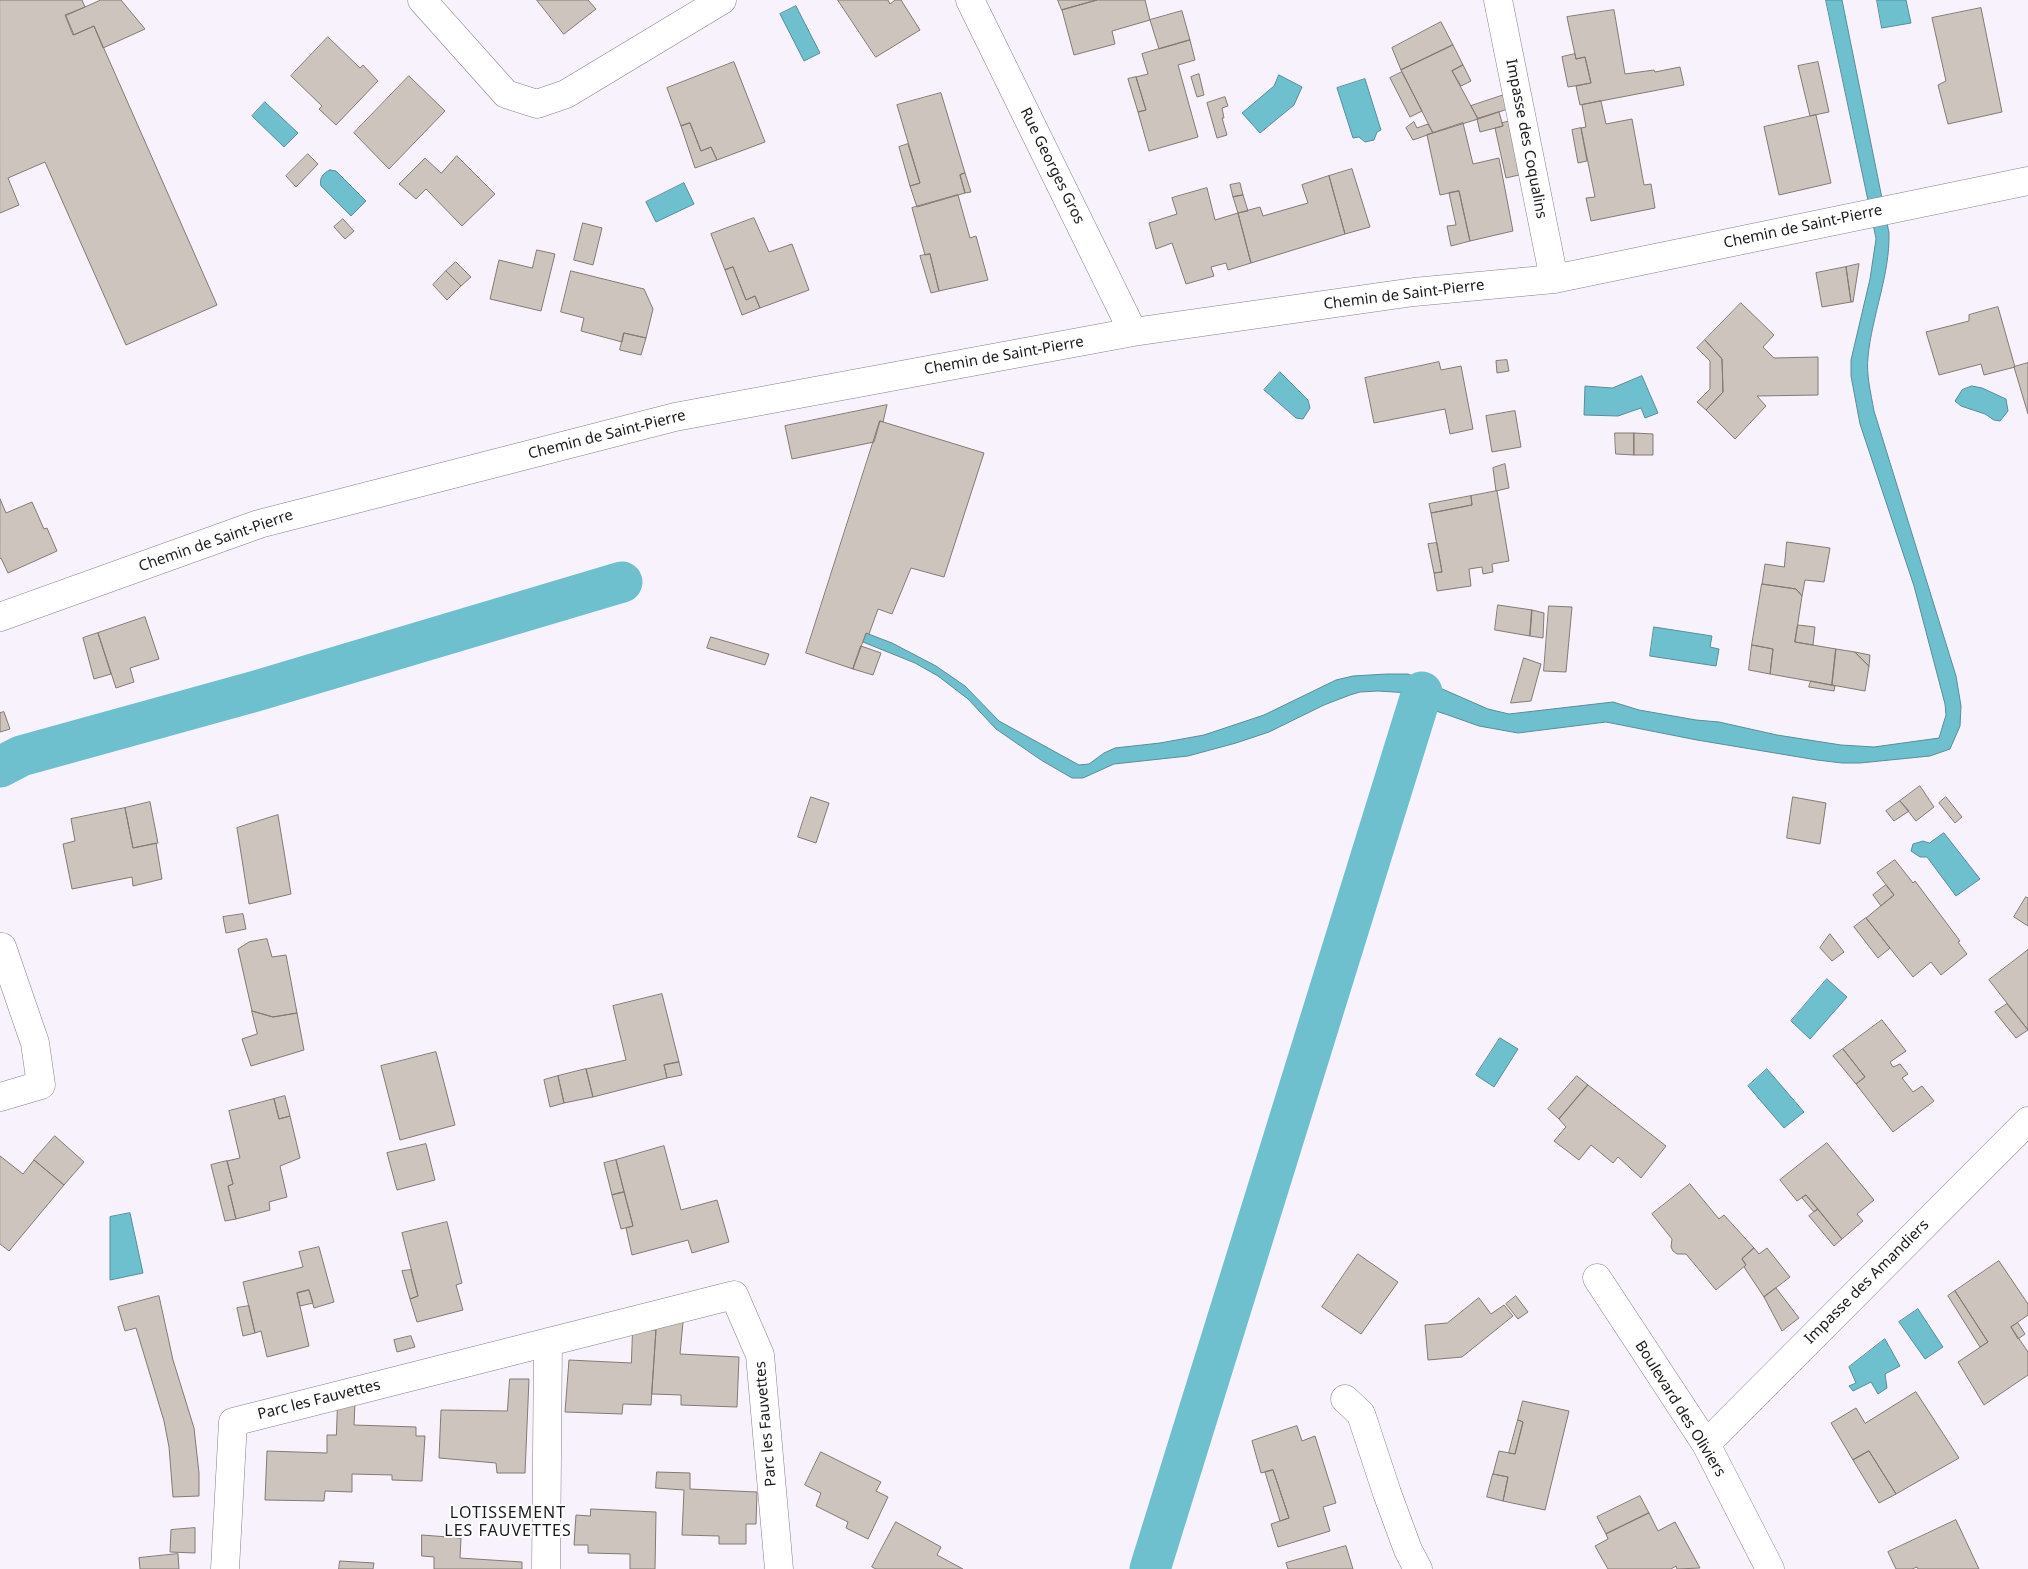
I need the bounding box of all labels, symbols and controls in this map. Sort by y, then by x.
street label: Impasse des Coqualins [1502,58,1550,220]
street label: Rue Georges Gros [1016,105,1088,227]
street label: Chemin de Saint-Pierre [1722,201,1884,253]
street label: Chemin de Saint-Pierre [1323,276,1485,314]
street label: Chemin de Saint-Pierre [923,333,1085,379]
street label: Chemin de Saint-Pierre [526,407,688,463]
street label: Chemin de Saint-Pierre [137,506,295,576]
street label: Impasse des Amandiers [1801,1216,1933,1348]
street label: Boulevard des Oliviers [1631,1338,1729,1480]
street label: Parc les Fauvettes [752,1360,780,1488]
street label: Parc les Fauvettes [256,1376,382,1424]
district label: LOTISSEMENT LES FAUVETTES [443,1503,573,1541]

